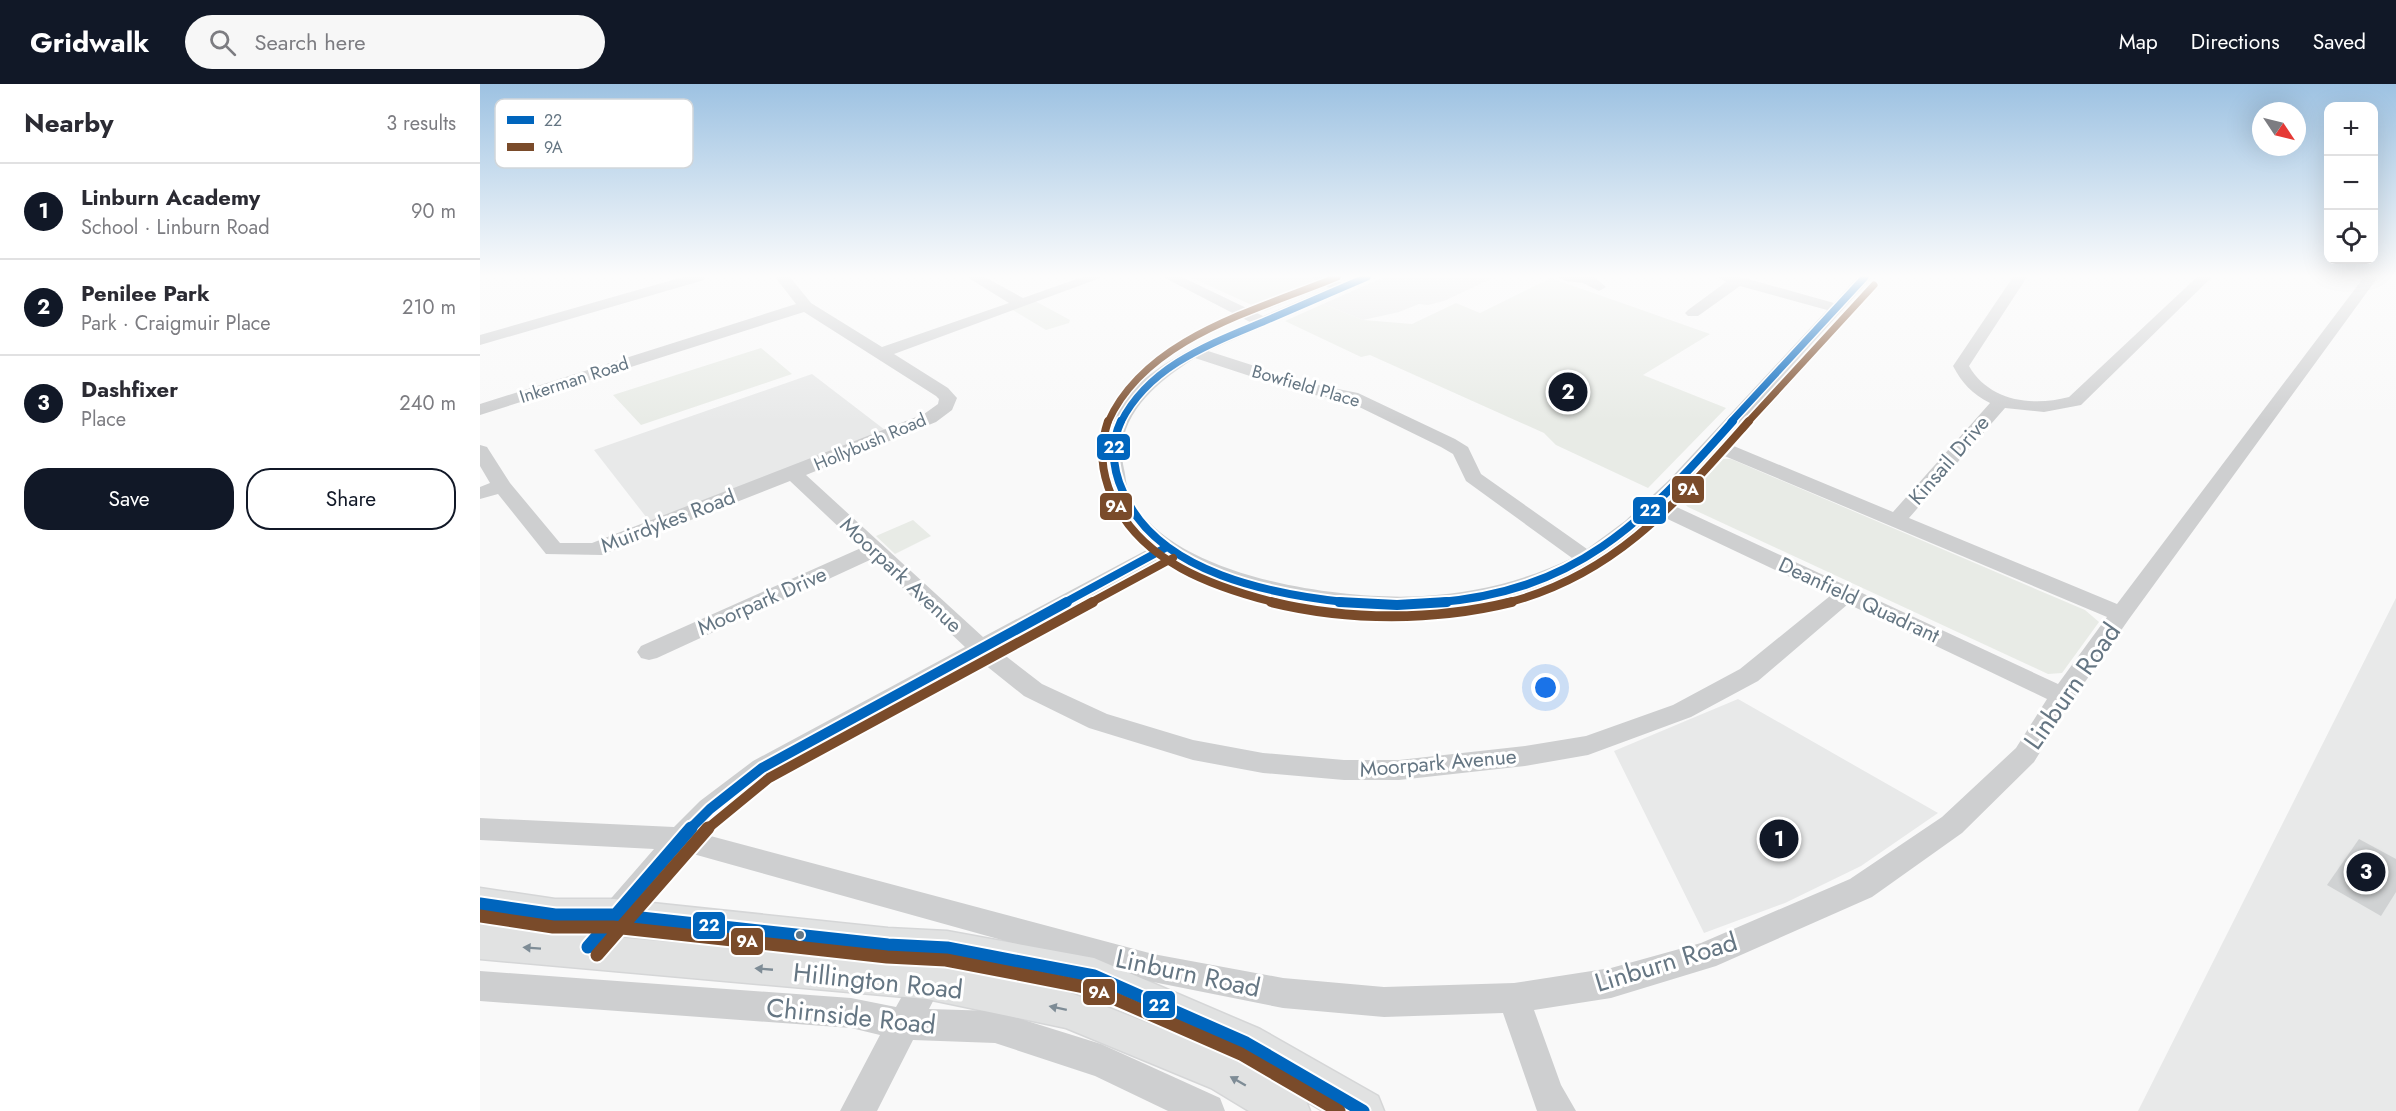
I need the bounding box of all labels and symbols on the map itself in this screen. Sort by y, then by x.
legend [495,99,693,168]
north arrow [2252,102,2306,156]
text: 22 [544,109,562,132]
text: 9A [544,136,563,159]
street label: Inkerman Road [516,350,632,410]
street label: Bowfield Place [1249,358,1363,414]
pin: 2 [1548,370,1588,414]
street label: Hollybush Road [810,407,930,477]
street label: Kinsail Drive [1902,408,1997,511]
line badge: 22 [1096,433,1131,461]
text: 22 [1104,436,1125,459]
line badge: 9A [1671,475,1705,504]
text: 9A [1677,478,1699,501]
street label: Muirdykes Road [596,482,740,560]
line badge: 9A [1099,492,1133,521]
text: 9A [1105,495,1127,518]
line badge: 22 [1632,496,1667,525]
text: 22 [1640,499,1661,522]
street label: Moorpark Avenue [833,510,969,640]
street label: Deanfield Quadrant [1774,549,1944,651]
street label: Moorpark Drive [693,559,832,643]
street label: Linburn Road [2014,615,2130,757]
your location [1531,673,1560,702]
street label: Moorpark Avenue [1358,741,1518,785]
pin: 1 [1760,816,1798,861]
pin: 3 [2346,850,2386,894]
line badge: 22 [692,911,726,940]
text: 22 [699,914,720,937]
street label: Linburn Road [1590,922,1742,1002]
line badge: 9A [730,927,764,956]
unlabelled marker [794,929,806,941]
text: 9A [736,930,758,953]
street label: Linburn Road [1112,939,1264,1007]
one-way arrow [522,943,541,953]
street label: Hillington Road [791,953,965,1009]
one-way arrow [754,964,773,974]
line badge: 9A [1082,978,1116,1006]
text: 9A [1088,981,1110,1004]
street label: Chirnside Road [764,988,938,1044]
line badge: 22 [1142,990,1176,1019]
text: 22 [1149,994,1170,1017]
one-way arrow [1048,1003,1067,1012]
one-way arrow [1230,1076,1246,1087]

